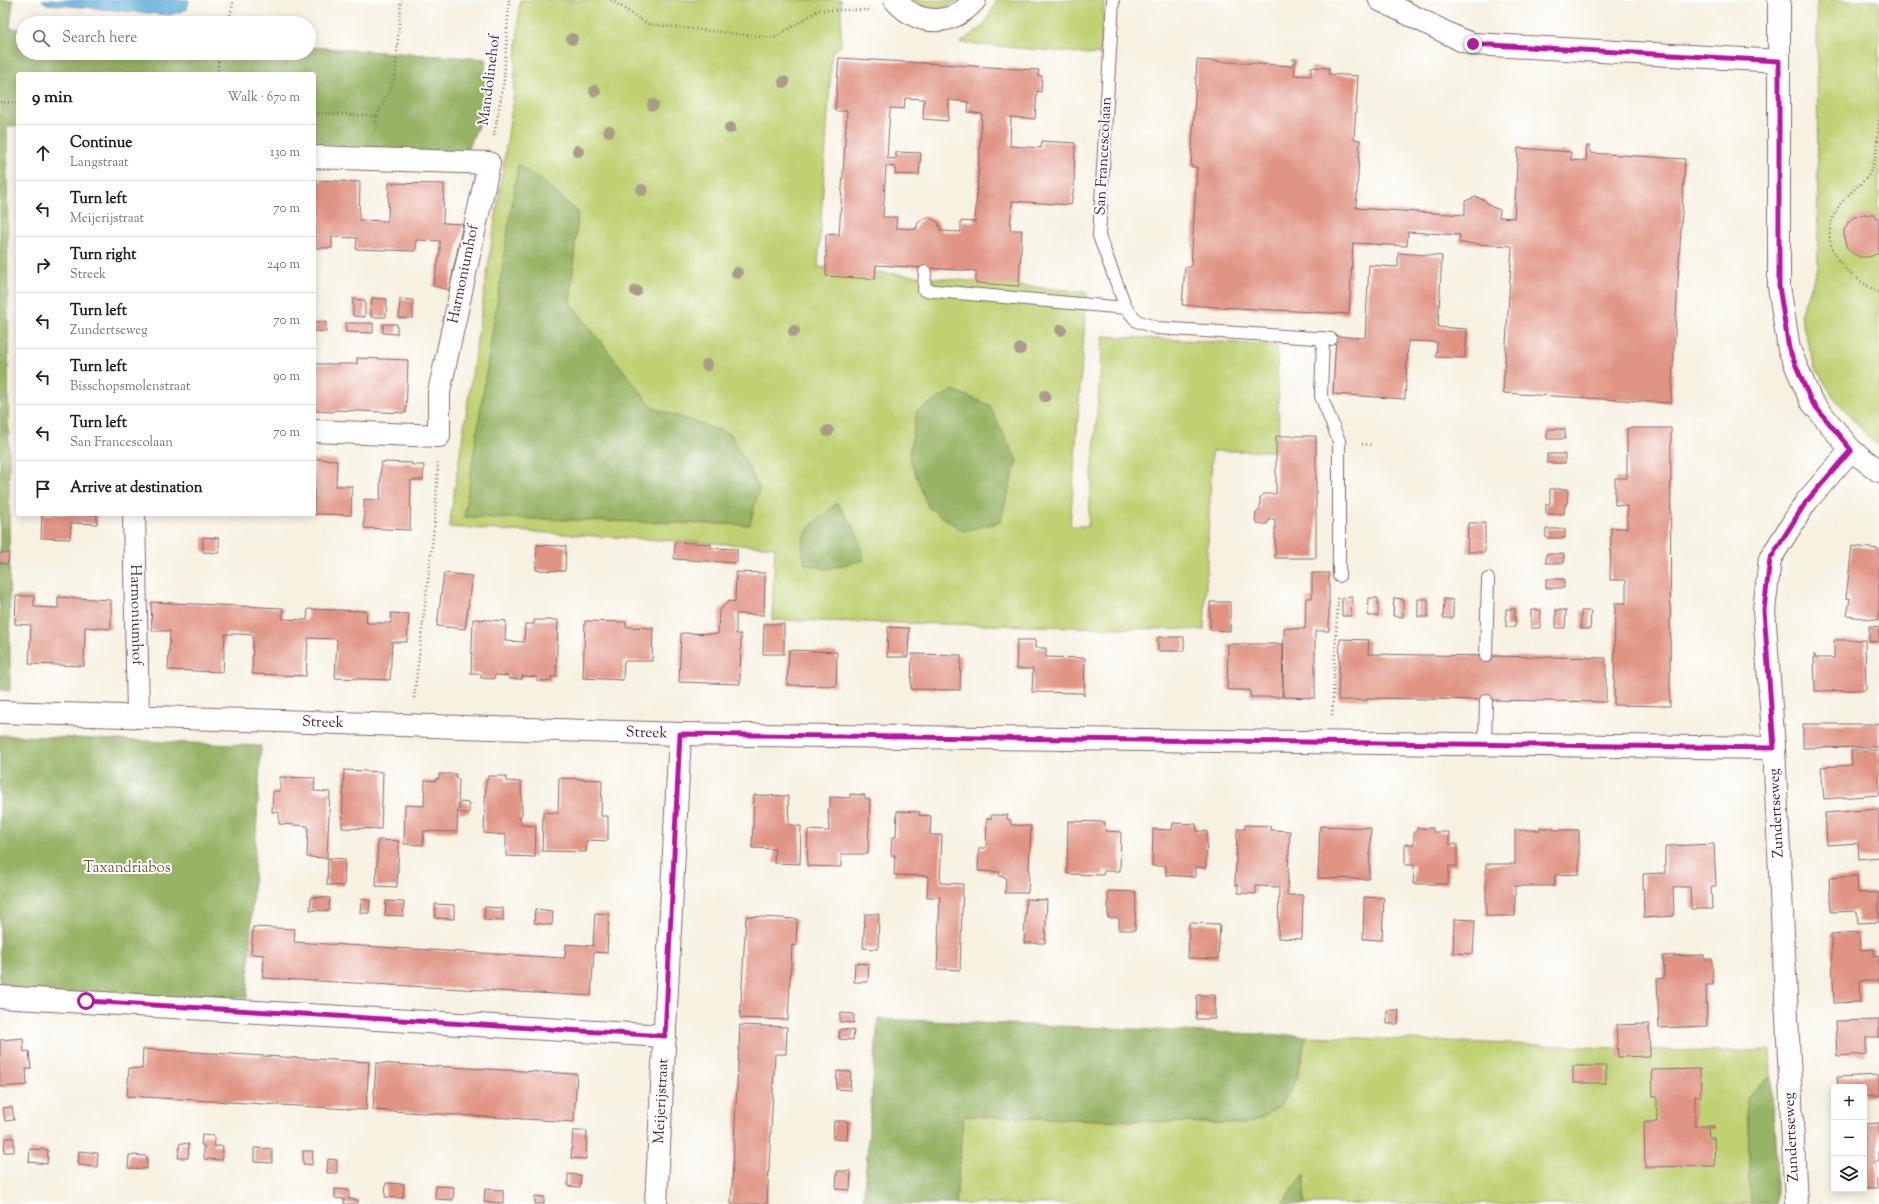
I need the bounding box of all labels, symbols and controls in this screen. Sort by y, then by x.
search box [16,16,316,60]
icon: search [30,27,52,49]
text: Search here [62,28,137,49]
street label: Mandolinehof [474,32,506,127]
route end [1464,35,1482,53]
text: 9 min [32,86,73,110]
text: Walk · 670 m [228,89,300,107]
street label: San Francescolaan [1090,96,1118,216]
text: Continue [70,133,132,154]
icon: ahead [32,142,54,164]
text: 130 m [270,144,300,162]
text: Langstraat [70,154,128,172]
text: Turn left [70,189,127,210]
icon: left [32,198,54,220]
text: 70 m [273,200,300,218]
text: Meijerijstraat [70,210,144,228]
street label: Harmoniumhof [443,222,485,325]
text: Turn right [70,245,136,266]
icon: right [32,254,54,276]
text: 240 m [267,256,300,274]
text: Streek [70,266,106,284]
text: Turn left [70,301,127,322]
icon: left [32,310,54,332]
text: 70 m [273,312,300,330]
text: Zundertseweg [70,322,148,340]
text: Turn left [70,357,127,378]
icon: left [32,366,54,388]
text: 90 m [273,368,300,386]
text: Bisschopsmolenstraat [70,378,190,396]
text: Turn left [70,413,127,434]
icon: left [32,422,54,444]
text: 70 m [273,424,300,442]
text: San Francescolaan [70,434,173,452]
icon: arrive [32,478,54,500]
text: Arrive at destination [70,478,203,499]
street label: Harmoniumhof [124,564,147,666]
street label: Streek [302,711,344,734]
street label: Streek [625,722,668,744]
street label: Zundertseweg [1764,768,1790,858]
park label: Taxandriabos [83,858,171,879]
route start [77,992,95,1010]
street label: Meijerijstraat [649,1058,674,1144]
map controls [1831,1084,1867,1192]
button: + [1831,1084,1867,1120]
street label: Zundertseweg [1779,1092,1805,1182]
button: − [1831,1120,1867,1156]
button: layers [1831,1156,1867,1192]

